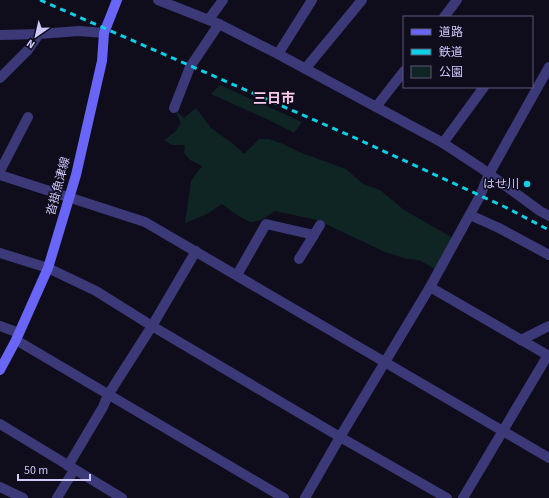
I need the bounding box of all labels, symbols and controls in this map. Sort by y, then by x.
north arrow [16,16,56,56]
legend [403,16,533,88]
text: 道路 [439,24,463,41]
text: N [23,36,38,52]
text: 鉄道 [439,44,463,61]
text: 公園 [439,64,463,81]
district label: 三日市 [253,89,295,109]
street label: 沓掛魚津線 [43,155,74,217]
place label: はせ川 [483,176,519,193]
marker: はせ川 [522,179,532,189]
scale bar [18,456,90,482]
text: 50 m [24,462,48,479]

